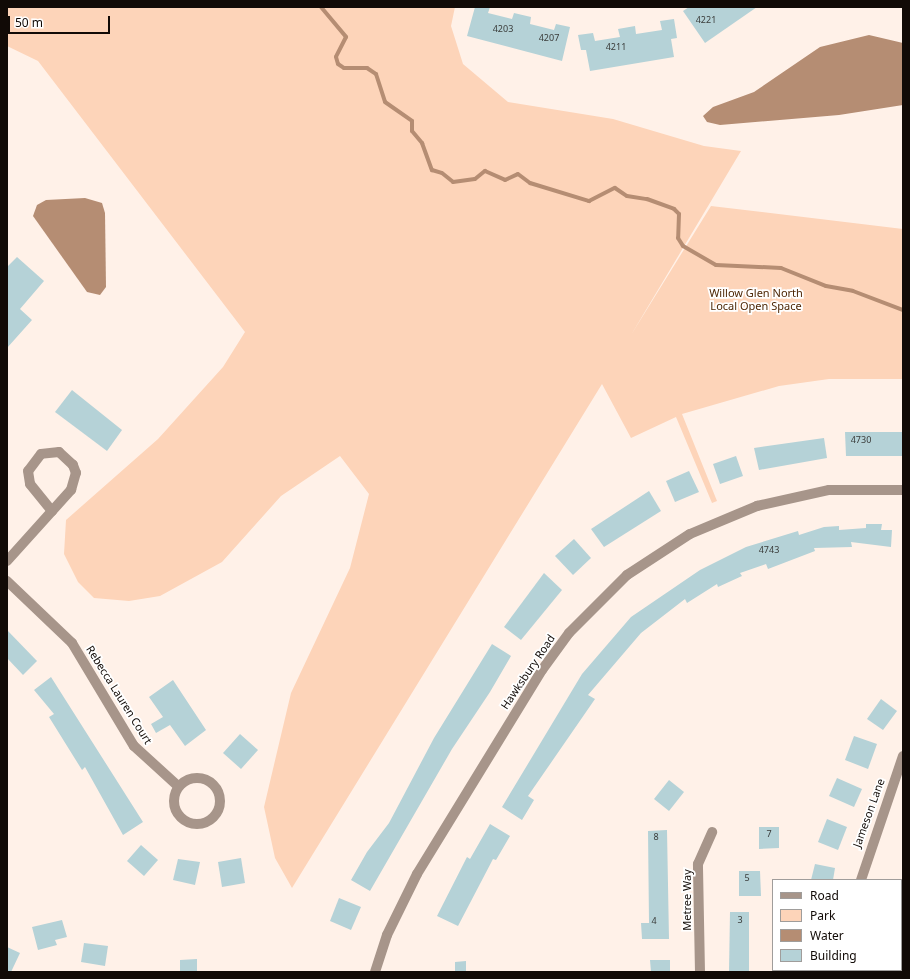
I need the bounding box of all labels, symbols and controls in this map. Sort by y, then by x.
scale bar [10,8,112,34]
text: 50 m [15,14,43,31]
house number: 4221 [696,15,716,25]
house number: 4203 [493,24,513,34]
house number: 4207 [539,33,559,43]
house number: 4211 [606,42,626,52]
park label: Willow Glen North Local Open Space [709,287,803,313]
house number: 4730 [851,435,871,445]
house number: 4743 [759,545,779,555]
street label: Hawksbury Road [498,632,558,712]
street label: Rebecca Lauren Court [83,643,155,747]
street label: Jameson Lane [850,777,888,849]
house number: 7 [766,829,772,839]
house number: 8 [653,832,659,842]
street label: Metree Way [680,869,694,931]
house number: 5 [744,873,750,883]
legend [772,879,902,971]
text: Road [810,887,839,904]
text: Park [810,907,835,924]
house number: 3 [737,915,743,925]
house number: 4 [651,916,657,926]
text: Water [810,927,844,944]
text: Building [810,947,857,964]

